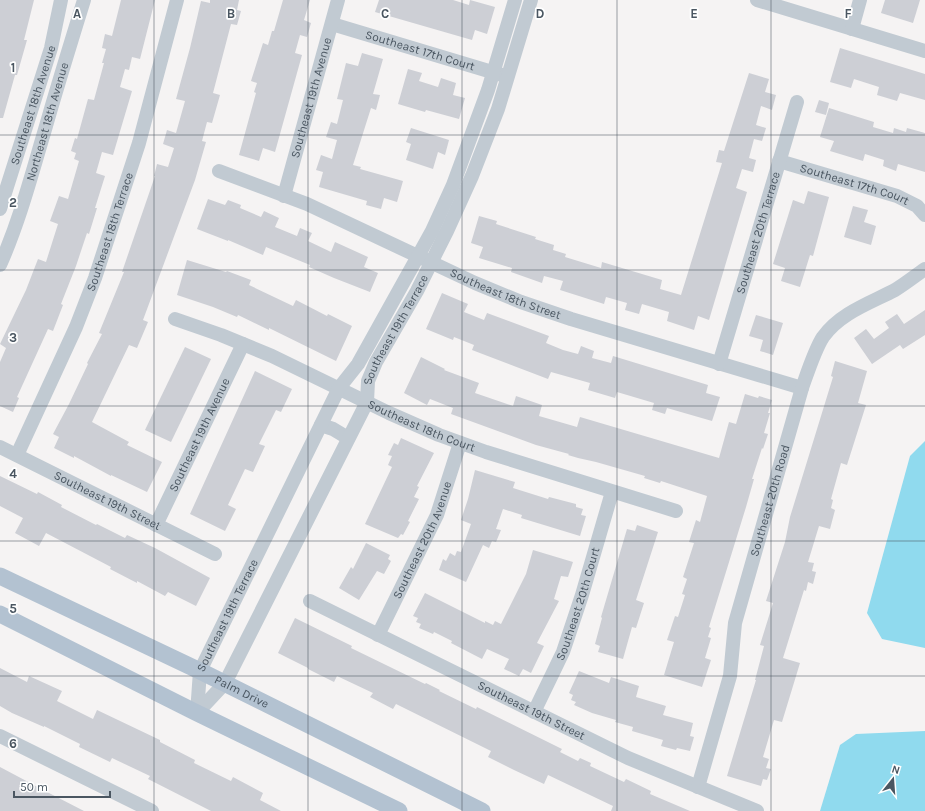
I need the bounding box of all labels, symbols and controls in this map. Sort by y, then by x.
text: A [73,6,81,21]
text: B [227,6,235,21]
text: C [381,6,389,21]
text: D [536,6,545,21]
text: E [690,6,698,21]
text: F [844,6,852,21]
street label: Southeast 17th Court [364,27,477,74]
street label: Southeast 19th Avenue [288,36,334,160]
street label: Southeast 18th Avenue [7,43,57,167]
street label: Northeast 18th Avenue [23,61,71,183]
street label: Southeast 17th Court [798,161,912,208]
street label: Southeast 20th Terrace [733,170,783,296]
street label: Southeast 18th Terrace [84,171,136,293]
text: 2 [9,195,17,210]
street label: Southeast 18th Street [448,265,563,322]
street label: Southeast 19th Terrace [361,272,431,385]
text: 3 [9,330,17,345]
street label: Southeast 19th Avenue [166,376,233,494]
street label: Southeast 18th Court [366,397,478,455]
street label: Southeast 20th Road [747,443,792,558]
text: 4 [9,466,17,481]
street label: Southeast 19th Street [52,468,164,533]
street label: Southeast 20th Avenue [390,479,454,601]
street label: Southeast 20th Court [553,545,603,663]
street label: Southeast 19th Terrace [194,557,261,674]
text: 5 [9,601,17,616]
street label: Palm Drive [212,672,271,711]
street label: Southeast 19th Street [476,678,588,743]
text: 6 [9,736,17,751]
north arrow [873,759,913,799]
text: N [890,763,901,777]
scale bar [14,773,110,799]
text: 50 m [20,780,48,794]

